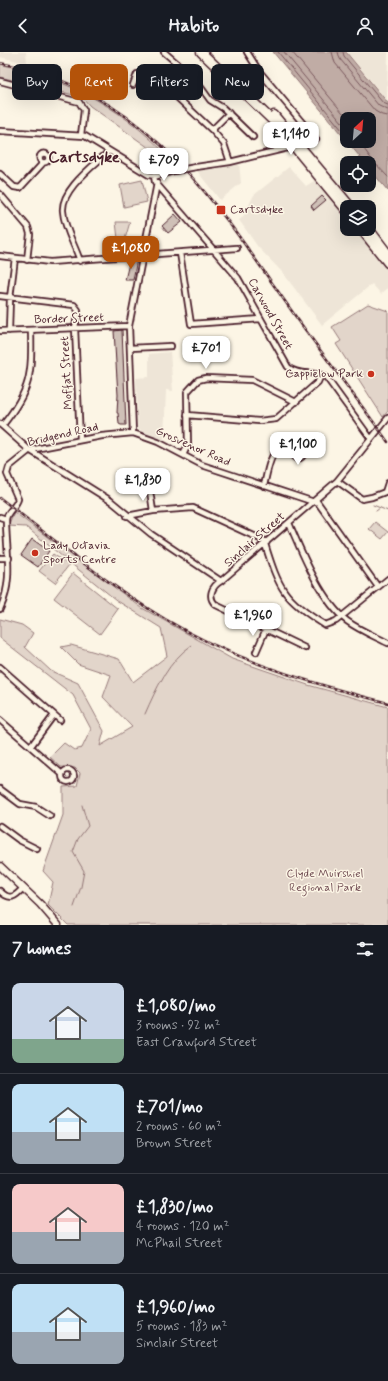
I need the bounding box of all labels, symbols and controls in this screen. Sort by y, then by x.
text: Habito [169,14,219,38]
icon: back [12,15,34,37]
icon: person [354,15,376,37]
chip: Buy [12,64,62,100]
chip: Rent [70,64,128,100]
chip: Filters [136,64,203,100]
chip: New [211,64,264,100]
north arrow [340,112,376,148]
map controls [340,112,376,236]
pin: £1,140 [258,122,324,156]
text: £1,140 [272,126,310,143]
district label: Cartsdyke [48,147,120,168]
pin: £709 [140,148,188,182]
text: £709 [148,152,180,169]
button: locate [340,156,376,192]
button: layers [340,200,376,236]
place label: Cartsdyke [230,202,284,218]
marker: Cartsdyke [215,204,227,216]
pin: £1,080 [98,236,164,270]
text: £1,080 [111,240,151,257]
street label: Carwood Street [244,275,296,353]
street label: Border Street [34,310,105,328]
street label: Moffat Street [57,335,77,410]
pin: £701 [182,336,230,370]
text: £701 [191,340,221,357]
place label: Cappielow Park [285,366,363,382]
marker: Cappielow Park [366,369,376,379]
street label: Bridgend Road [26,419,100,451]
street label: Grosvenor Road [153,423,233,471]
pin: £1,100 [265,432,331,466]
text: £1,100 [279,436,317,453]
pin: £1,830 [110,468,176,502]
text: £1,830 [124,472,162,489]
street label: Sinclair Street [221,509,289,571]
place label: Lady Octavia Sports Centre [43,538,116,568]
marker: Lady Octavia Sports Centre [30,548,40,558]
pin: £1,960 [220,603,286,637]
text: £1,960 [234,607,272,624]
park label: Clyde Muirshiel Regional Park [286,866,364,897]
text: 7 homes [12,938,71,960]
icon: filters [354,938,376,960]
text: £1,080/mo [136,995,216,1017]
icon: home [44,999,92,1047]
text: 3 rooms · 92 m² [136,1017,220,1034]
text: East Crawford Street [136,1034,257,1051]
text: £701/mo [136,1096,203,1118]
icon: home [44,1100,92,1148]
text: 2 rooms · 60 m² [136,1118,222,1135]
text: Brown Street [136,1135,212,1152]
text: £1,830/mo [136,1196,213,1218]
icon: home [44,1200,92,1248]
text: 4 rooms · 120 m² [136,1218,229,1235]
text: McPhail Street [136,1235,223,1252]
text: £1,960/mo [136,1296,215,1318]
icon: home [44,1300,92,1348]
text: 5 rooms · 183 m² [136,1318,227,1335]
text: Sinclair Street [136,1335,218,1352]

